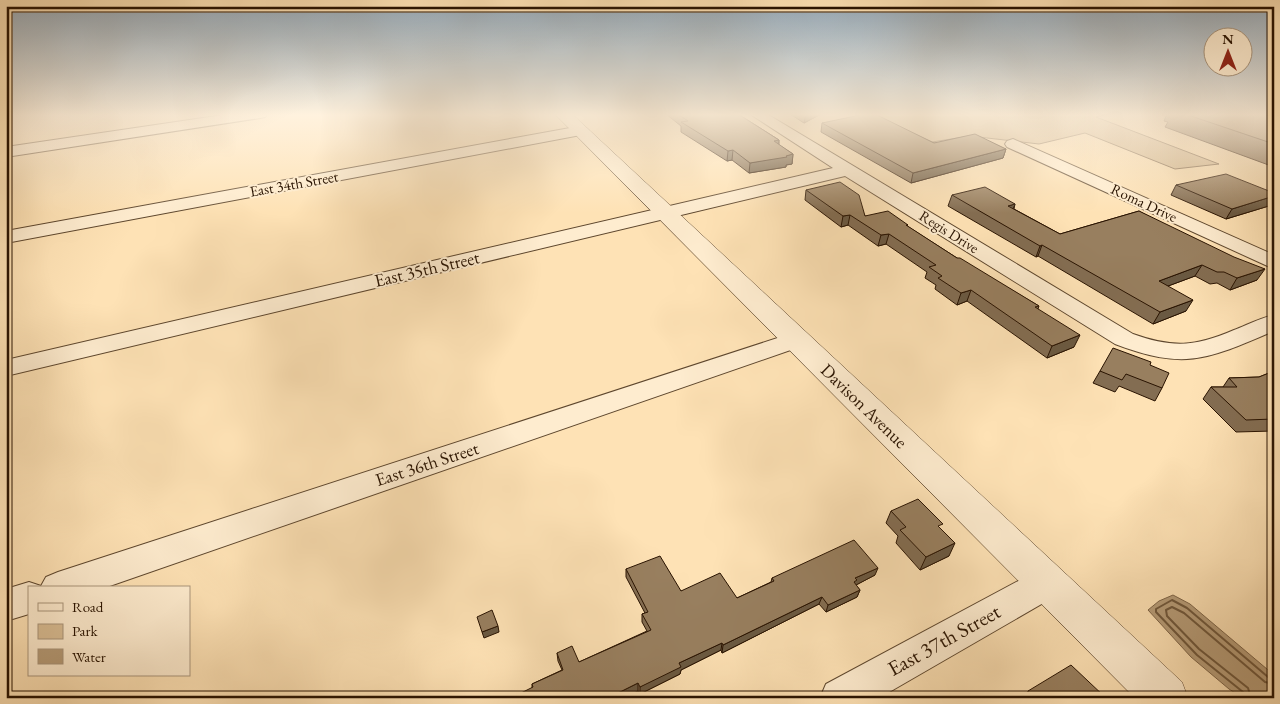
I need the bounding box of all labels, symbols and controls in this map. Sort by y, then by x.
north arrow [1202,28,1252,78]
text: N [1222,30,1234,48]
street label: East 34th Street [248,166,340,201]
street label: Roma Drive [1108,179,1180,226]
street label: Regis Drive [916,206,983,257]
street label: East 35th Street [372,245,482,292]
street label: Davison Avenue [816,358,913,453]
street label: East 36th Street [372,436,482,491]
legend [28,586,190,676]
text: Road [72,597,104,616]
street label: East 37th Street [882,597,1005,682]
text: Park [72,621,99,640]
text: Water [72,647,106,666]

